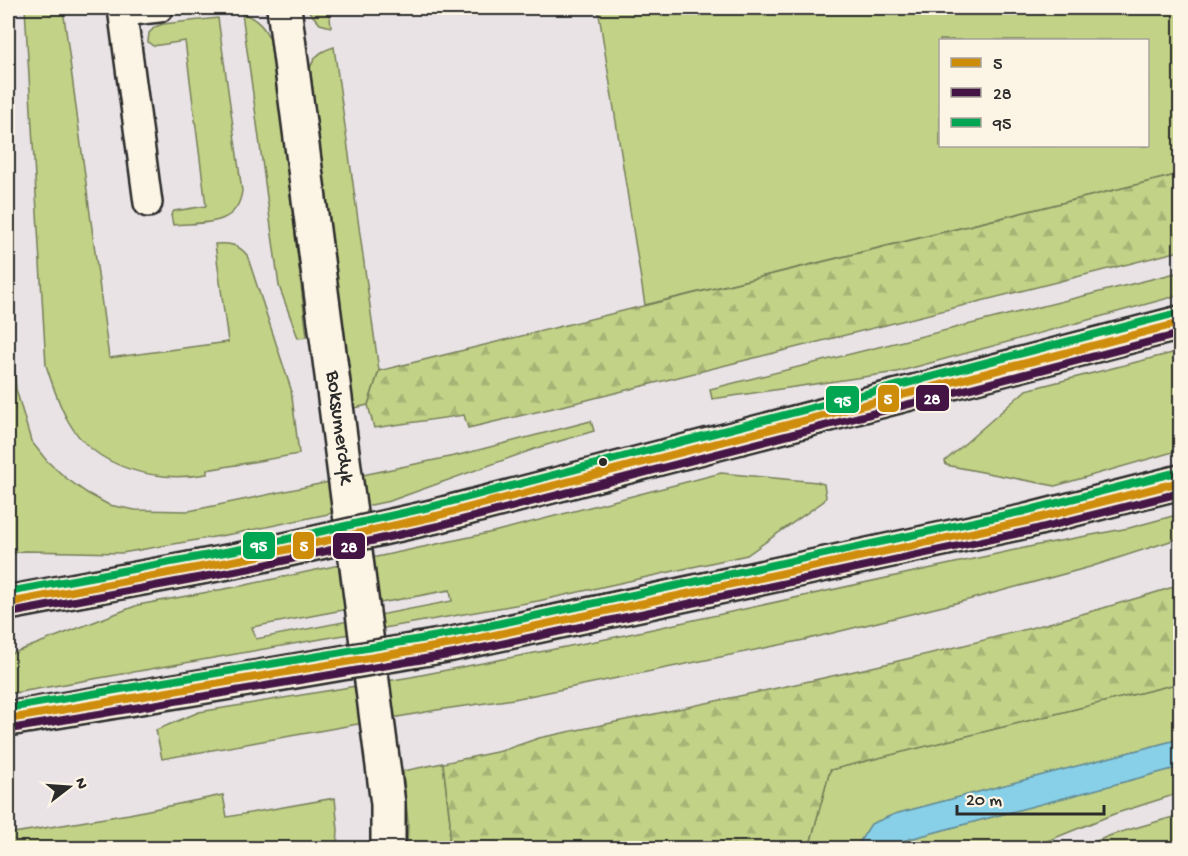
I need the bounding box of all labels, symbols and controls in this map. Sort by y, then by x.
legend [939,39,1149,147]
text: 5 [993,55,1002,76]
text: 28 [993,85,1012,106]
text: 95 [992,115,1011,136]
street label: Boksumerdyk [319,368,359,488]
line badge: 5 [877,384,900,413]
line badge: 28 [915,384,950,412]
line badge: 95 [825,385,860,414]
text: 5 [884,392,893,411]
text: 28 [924,392,941,411]
text: 95 [834,394,852,413]
unlabelled marker [597,456,609,468]
line badge: 95 [242,531,276,560]
line badge: 5 [292,531,315,560]
line badge: 28 [332,532,366,560]
text: 95 [250,539,268,558]
text: 5 [300,539,309,558]
text: 28 [341,540,358,559]
north arrow [39,757,99,817]
text: N [69,776,91,792]
scale bar [957,778,1104,816]
text: 20 m [966,791,1002,812]

